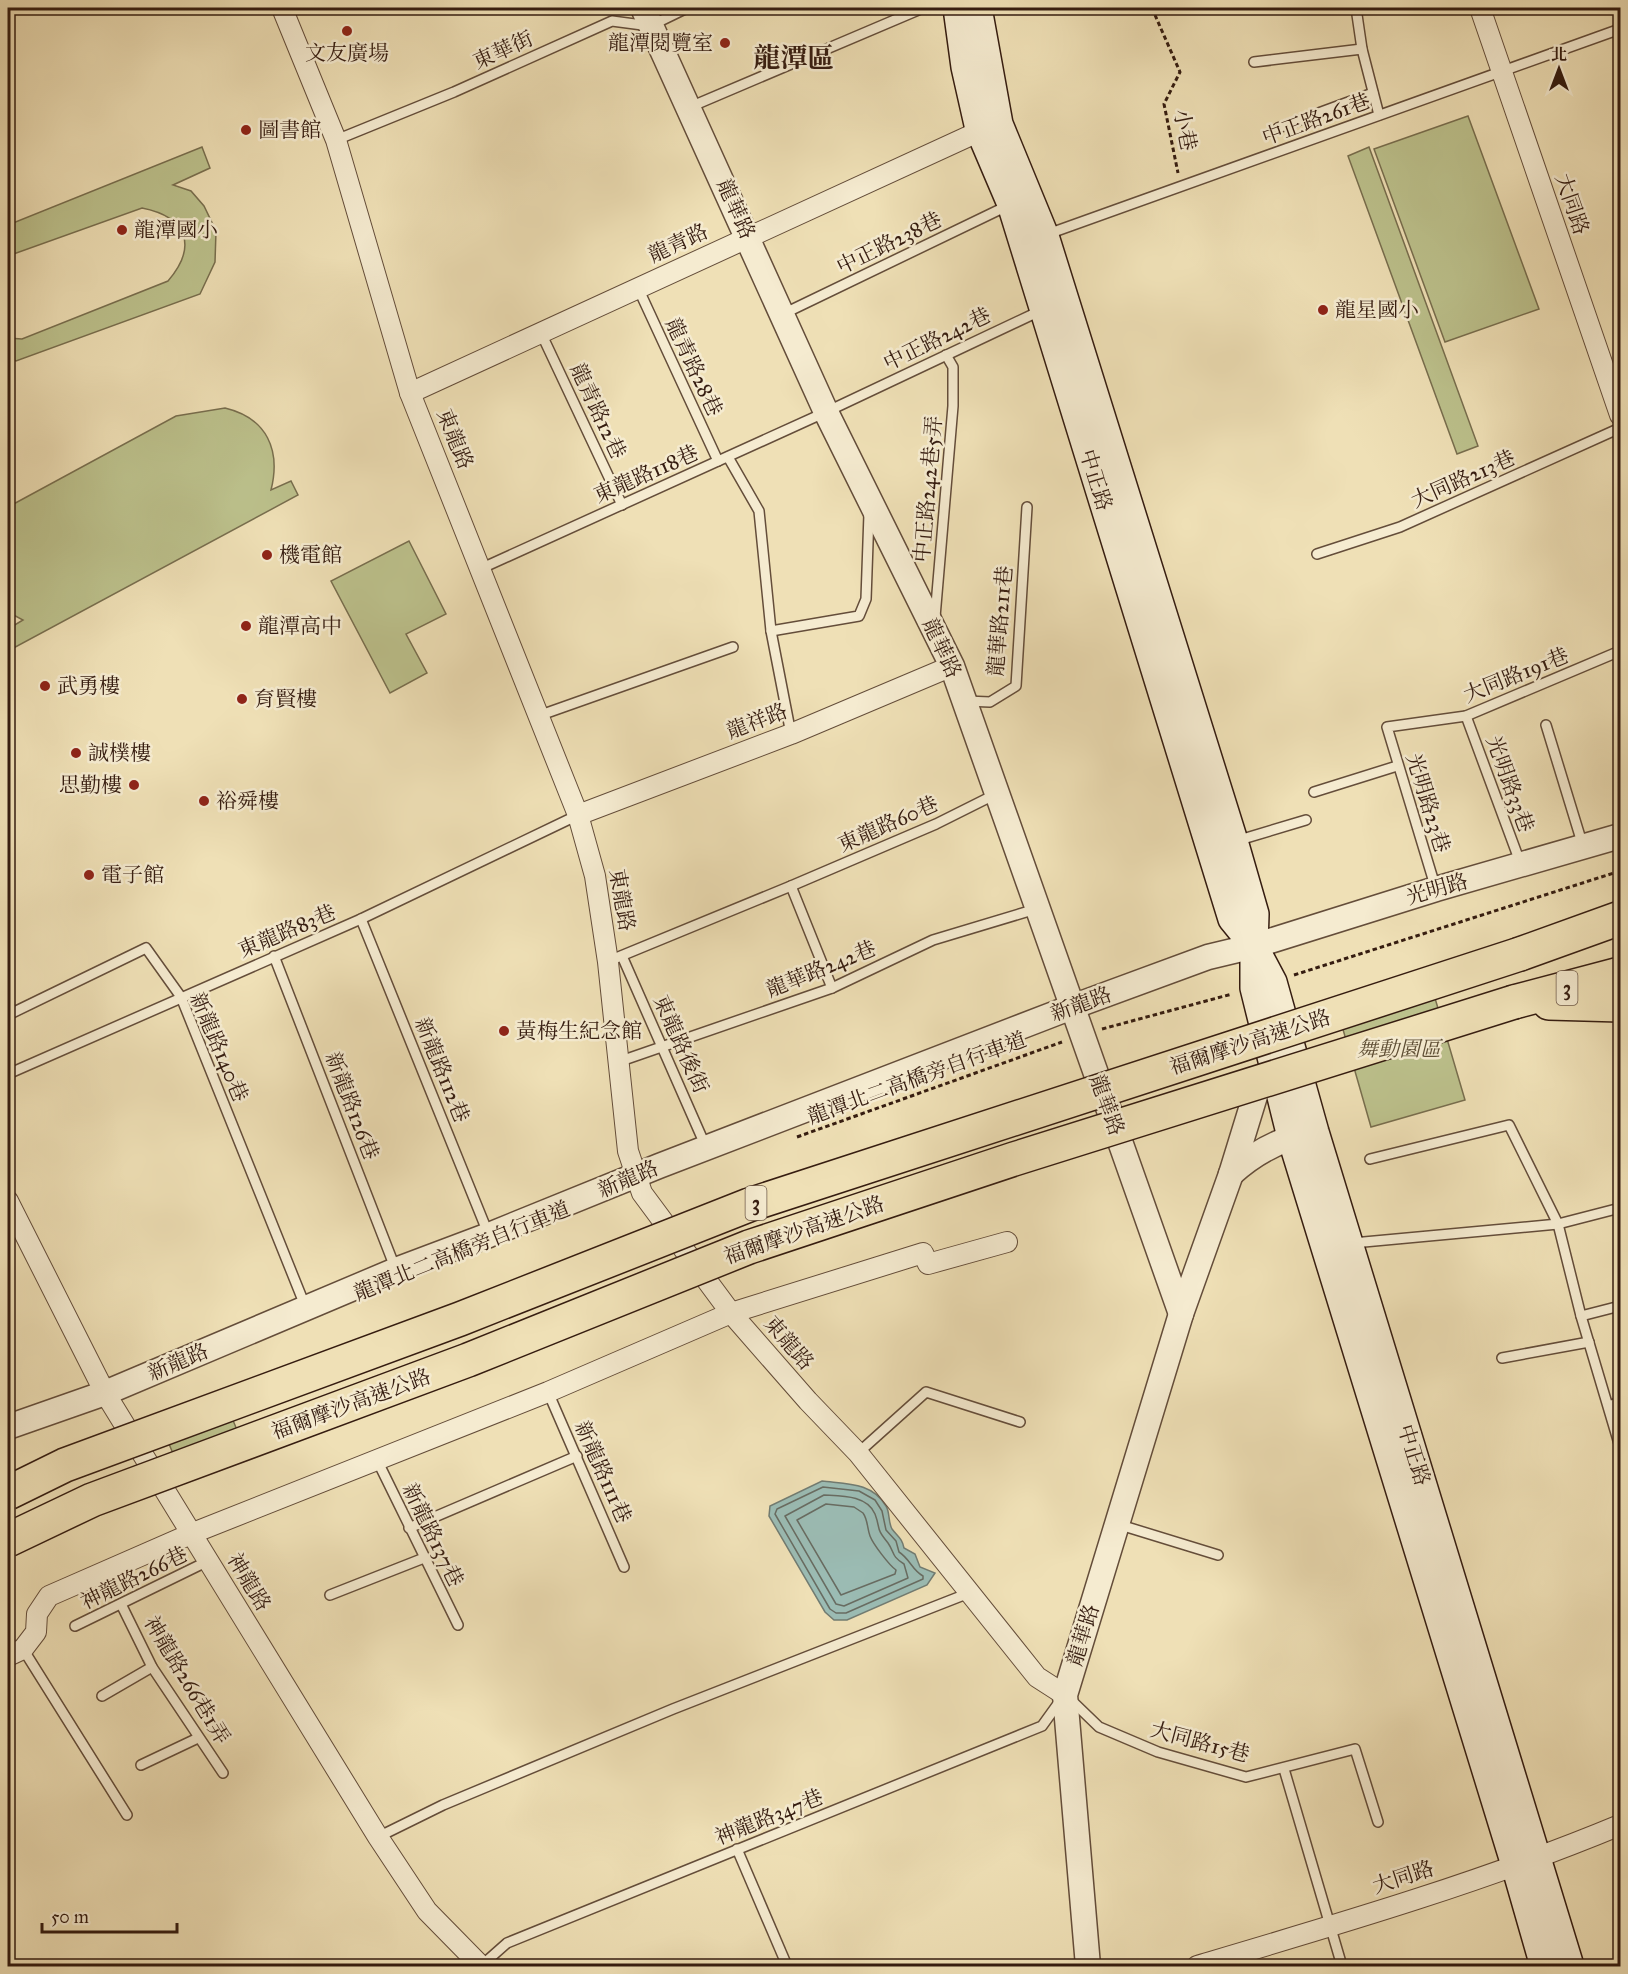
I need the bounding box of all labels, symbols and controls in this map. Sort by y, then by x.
marker: 文友廣場 [340,24,354,38]
street label: 東華街 [469,25,537,75]
place label: 龍潭閱覽室 [608,30,713,56]
marker: 龍潭閱覽室 [718,36,732,50]
north arrow [1529,39,1589,99]
place label: 文友廣場 [305,40,389,66]
district label: 龍潭區 [754,41,835,74]
text: 北 [1551,45,1567,64]
street label: 中正路261巷 [1258,87,1374,151]
street label: 小巷 [1168,107,1202,153]
place label: 圖書館 [258,117,321,143]
marker: 圖書館 [239,123,253,137]
street label: 大同路 [1549,170,1595,238]
street label: 龍華路 [711,175,761,243]
street label: 中正路238巷 [832,206,946,280]
place label: 龍潭國小 [134,217,218,243]
street label: 龍青路 [644,218,712,268]
marker: 龍潭國小 [115,223,129,237]
place label: 龍星國小 [1335,297,1419,323]
street label: 中正路242巷 [879,302,995,376]
marker: 龍星國小 [1316,303,1330,317]
street label: 龍青路28巷 [660,314,728,420]
street label: 龍青路12巷 [565,359,631,463]
street label: 東龍路 [431,405,479,473]
street label: 中正路242巷5弄 [909,415,947,563]
street label: 東龍路118巷 [590,439,702,509]
street label: 大同路213巷 [1407,445,1519,513]
street label: 中正路 [1074,446,1118,514]
place label: 機電館 [279,542,342,568]
marker: 機電館 [260,548,274,562]
street label: 龍華路211巷 [982,565,1018,677]
place label: 龍潭高中 [258,613,342,639]
street label: 龍華路 [917,614,967,682]
marker: 龍潭高中 [239,619,253,633]
street label: 大同路191巷 [1459,642,1573,708]
place label: 武勇樓 [57,673,120,699]
marker: 武勇樓 [38,679,52,693]
place label: 育賢樓 [254,686,317,712]
marker: 育賢樓 [235,692,249,706]
street label: 龍祥路 [723,698,791,744]
street label: 光明路33巷 [1481,732,1539,836]
place label: 誠樸樓 [88,740,151,766]
marker: 誠樸樓 [69,746,83,760]
street label: 光明路23巷 [1401,750,1455,856]
place label: 思勤樓 [59,772,122,798]
marker: 思勤樓 [127,778,141,792]
place label: 裕舜樓 [216,788,279,814]
street label: 東龍路60巷 [834,790,942,858]
marker: 裕舜樓 [197,794,211,808]
place label: 電子館 [101,862,164,888]
street label: 東龍路 [604,867,640,933]
marker: 電子館 [82,868,96,882]
street label: 光明路 [1403,868,1471,910]
street label: 東龍路83巷 [234,899,340,963]
street label: 龍華路242巷 [762,935,880,1003]
road number: 3 [1556,971,1578,1005]
street label: 新龍路 [1047,981,1115,1027]
street label: 新龍路140巷 [184,988,254,1106]
street label: 東龍路後街 [648,991,714,1097]
street label: 福爾摩沙高速公路 [1166,1004,1334,1080]
street label: 新龍路112巷 [409,1014,475,1126]
place label: 黃梅生紀念館 [516,1018,642,1044]
marker: 黃梅生紀念館 [497,1024,511,1038]
street label: 龍潭北二高橋旁自行車道 [804,1026,1030,1130]
park label: 舞動園區 [1357,1036,1444,1062]
street label: 新龍路126巷 [320,1048,384,1164]
street label: 龍華路 [1084,1071,1130,1139]
street label: 新龍路 [594,1155,662,1203]
road number: 3 [746,1186,766,1220]
street label: 福爾摩沙高速公路 [720,1190,888,1270]
street label: 龍潭北二高橋旁自行車道 [350,1196,574,1306]
street label: 東龍路 [759,1311,819,1375]
street label: 新龍路 [144,1338,212,1386]
street label: 福爾摩沙高速公路 [268,1363,434,1445]
street label: 新龍路111巷 [569,1417,637,1527]
street label: 中正路 [1392,1421,1436,1489]
street label: 新龍路137巷 [397,1479,469,1591]
street label: 神龍路266巷 [76,1541,192,1615]
street label: 神龍路 [222,1548,276,1616]
street label: 龍華路 [1061,1601,1105,1669]
street label: 神龍路266巷1弄 [138,1611,236,1749]
street label: 大同路15巷 [1147,1716,1253,1768]
street label: 神龍路347巷 [711,1784,827,1850]
street label: 大同路 [1369,1855,1437,1899]
scale bar [42,1896,177,1934]
text: 50 m [51,1906,89,1928]

